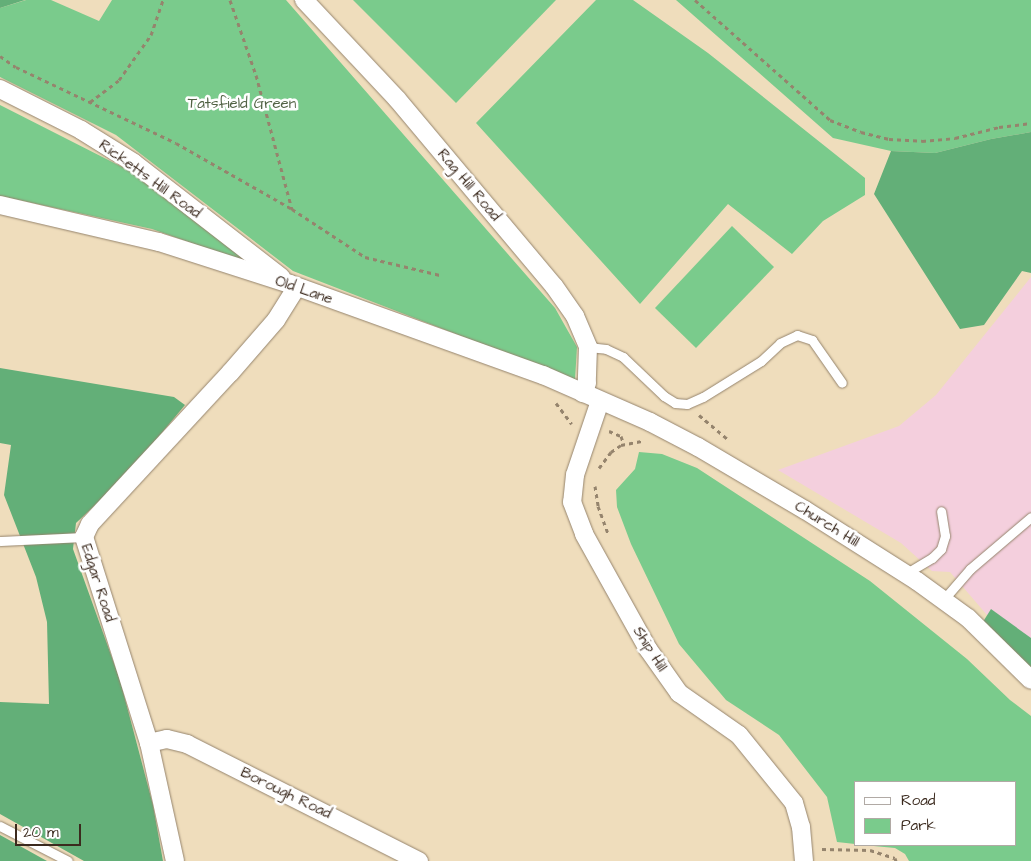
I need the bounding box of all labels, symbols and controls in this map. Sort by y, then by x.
park label: Tatsfield Green [188,95,296,113]
street label: Ricketts Hill Road [95,136,205,222]
street label: Rag Hill Road [434,145,504,225]
street label: Old Lane [273,272,335,308]
street label: Church Hill [791,497,863,551]
street label: Edgar Road [77,542,119,624]
street label: Ship Hill [629,623,671,675]
street label: Borough Road [238,763,334,823]
legend [854,781,1016,846]
text: Road [901,790,935,811]
scale bar [18,814,84,846]
text: Park [901,815,936,836]
text: 20 m [23,822,59,843]

